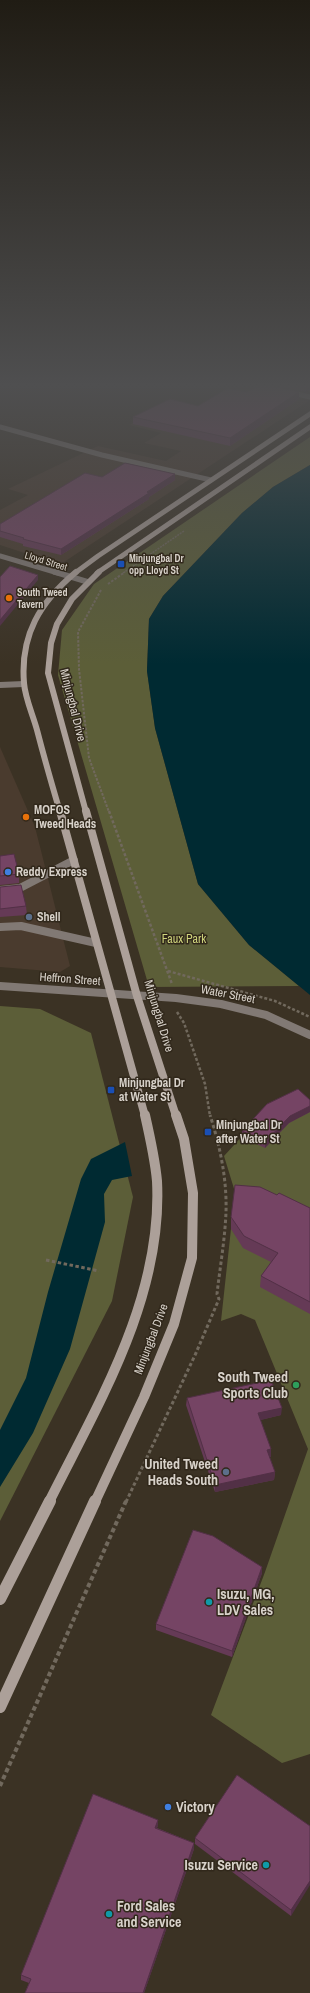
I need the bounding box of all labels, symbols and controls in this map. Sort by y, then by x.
street label: Lloyd Street [23,548,70,574]
place label: Minjungbal Dr opp Lloyd St [129,552,184,577]
marker: Minjungbal Dr opp Lloyd St [116,559,126,569]
place label: South Tweed Tavern [17,586,67,611]
marker: South Tweed Tavern [4,593,14,603]
street label: Minjungbal Drive [56,667,90,743]
place label: MOFOS Tweed Heads [34,802,97,832]
marker: MOFOS Tweed Heads [21,812,31,822]
place label: Reddy Express [16,864,88,880]
marker: Reddy Express [3,867,13,877]
place label: Shell [37,909,61,925]
marker: Shell [24,912,34,922]
park label: Faux Park [162,931,206,947]
street label: Heffron Street [39,969,101,989]
street label: Minjungbal Drive [140,978,178,1054]
street label: Water Street [200,981,257,1007]
place label: Minjungbal Dr at Water St [119,1075,185,1105]
marker: Minjungbal Dr at Water St [106,1085,116,1095]
place label: Minjungbal Dr after Water St [216,1117,282,1147]
marker: Minjungbal Dr after Water St [203,1127,213,1137]
street label: Minjungbal Drive [130,1301,172,1377]
place label: South Tweed Sports Club [217,1368,288,1402]
marker: South Tweed Sports Club [291,1380,301,1390]
place label: United Tweed Heads South [144,1455,218,1489]
marker: United Tweed Heads South [221,1467,231,1477]
place label: Isuzu, MG, LDV Sales [217,1585,274,1619]
marker: Isuzu, MG, LDV Sales [204,1597,214,1607]
place label: Victory [176,1798,215,1816]
marker: Victory [163,1802,173,1812]
place label: Isuzu Service [185,1856,258,1874]
marker: Isuzu Service [261,1860,271,1870]
place label: Ford Sales and Service [117,1897,181,1931]
marker: Ford Sales and Service [104,1909,114,1919]

